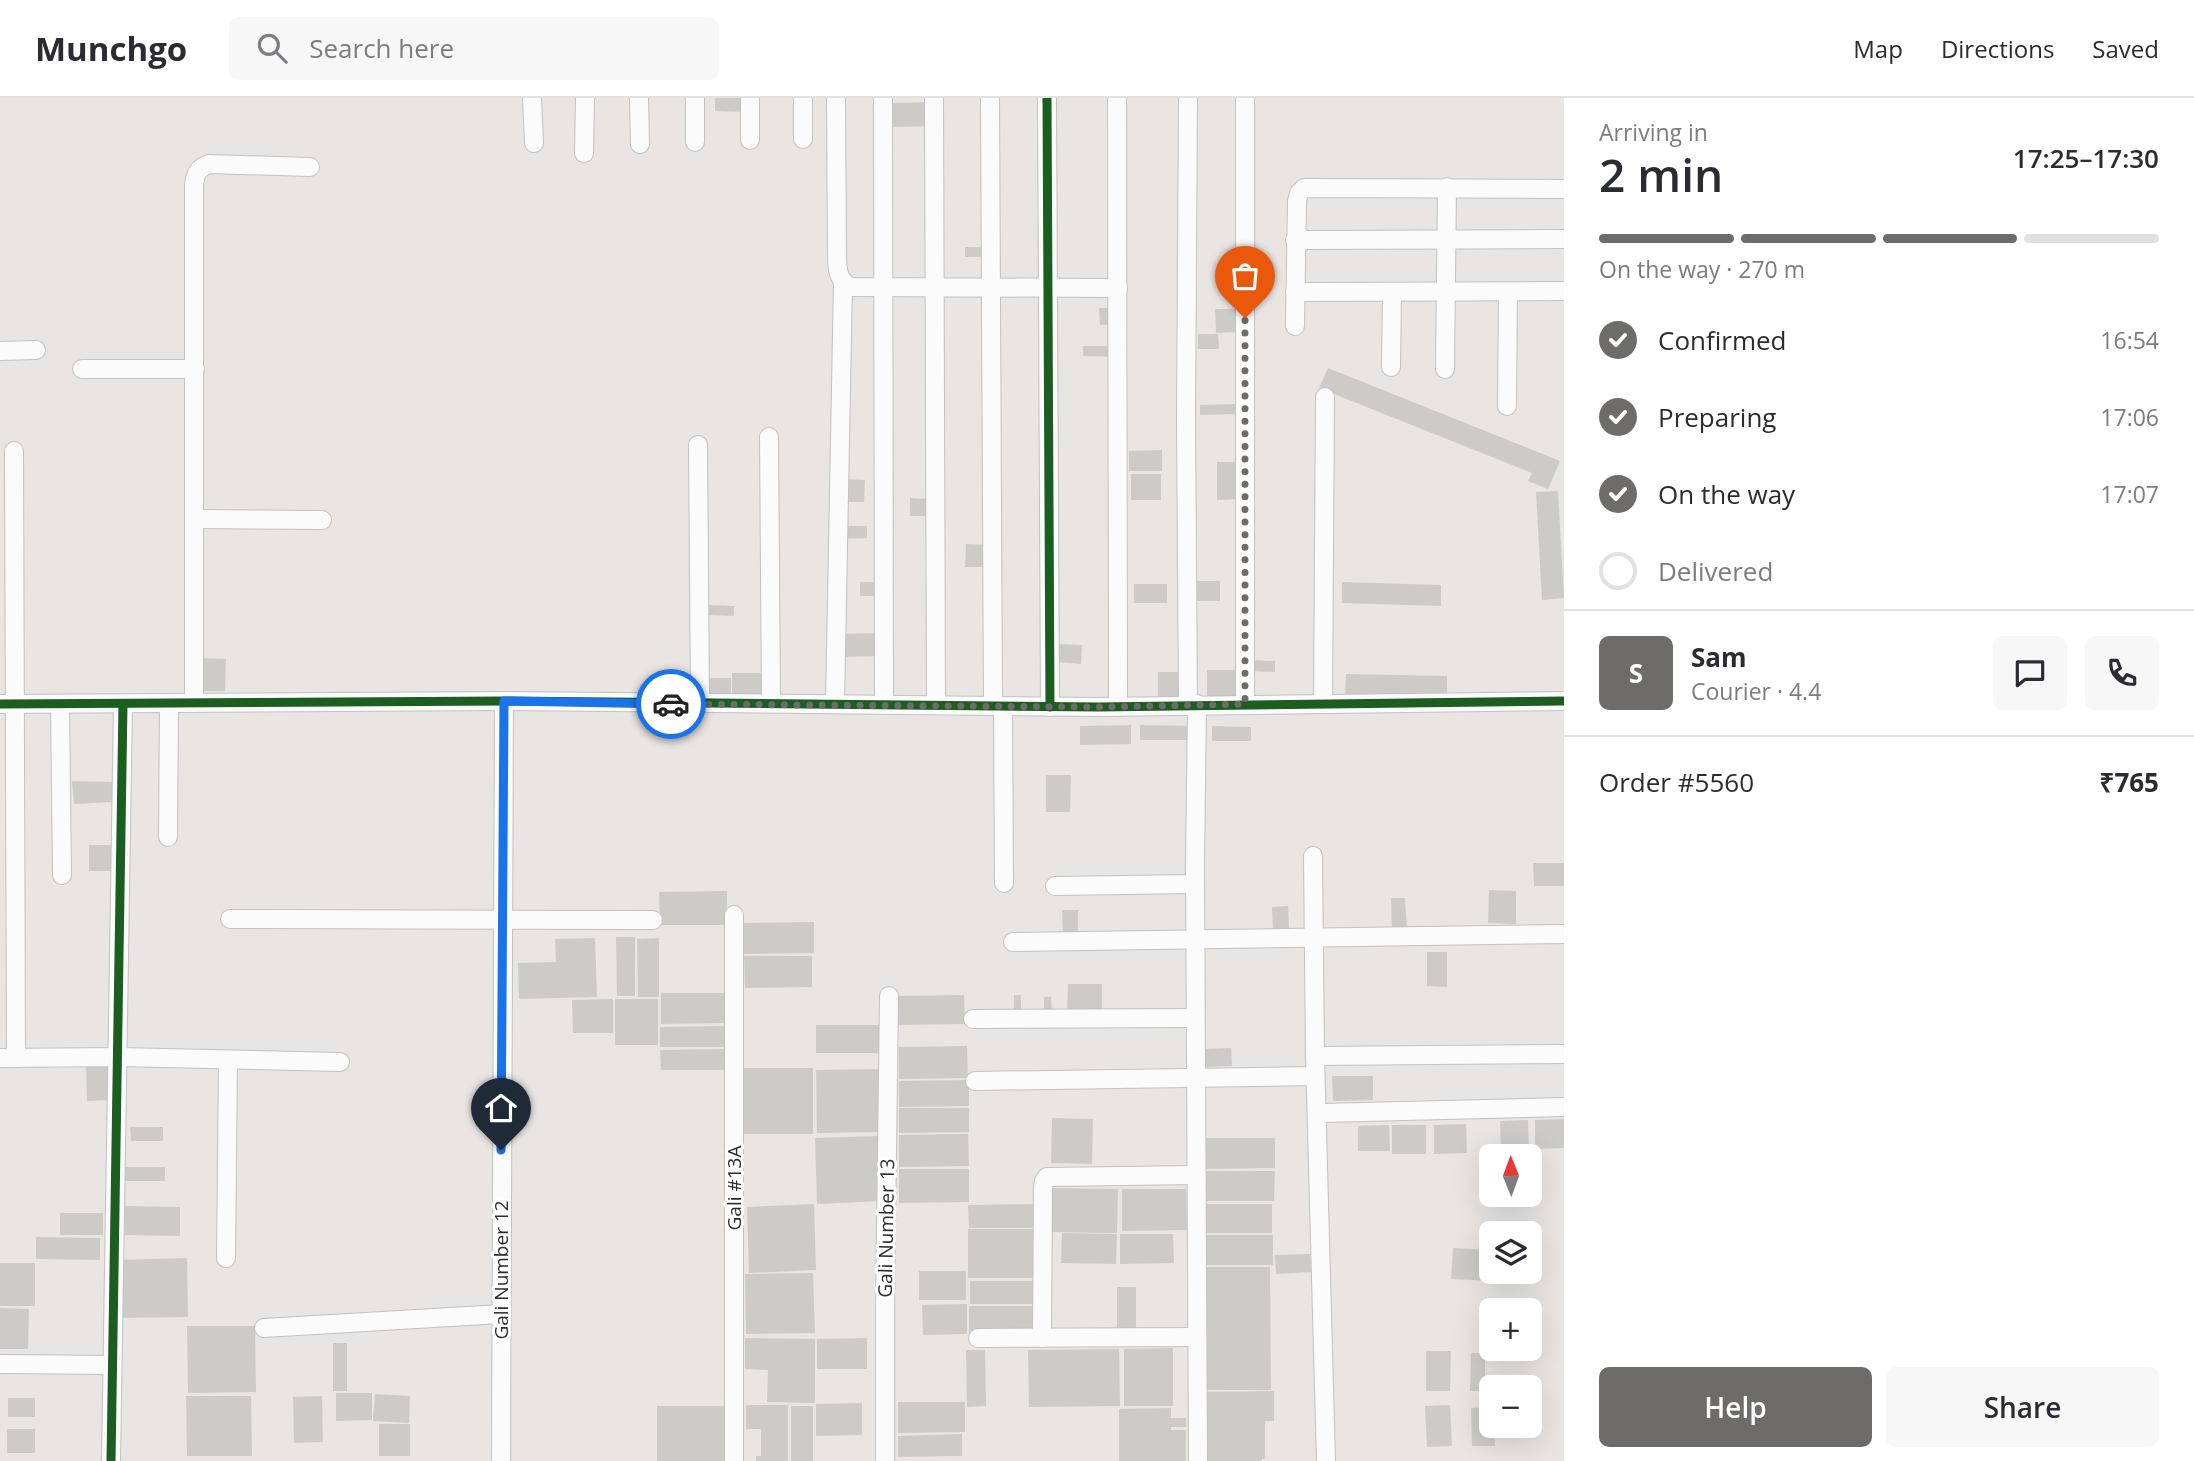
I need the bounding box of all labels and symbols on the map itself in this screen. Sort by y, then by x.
pin [1215,246,1275,318]
courier [636,669,706,739]
pin [471,1078,531,1150]
north arrow [1479,1144,1542,1208]
street label: Gali #13A [721,1146,747,1230]
street label: Gali Number 13 [872,1158,900,1298]
street label: Gali Number 12 [488,1200,514,1340]

